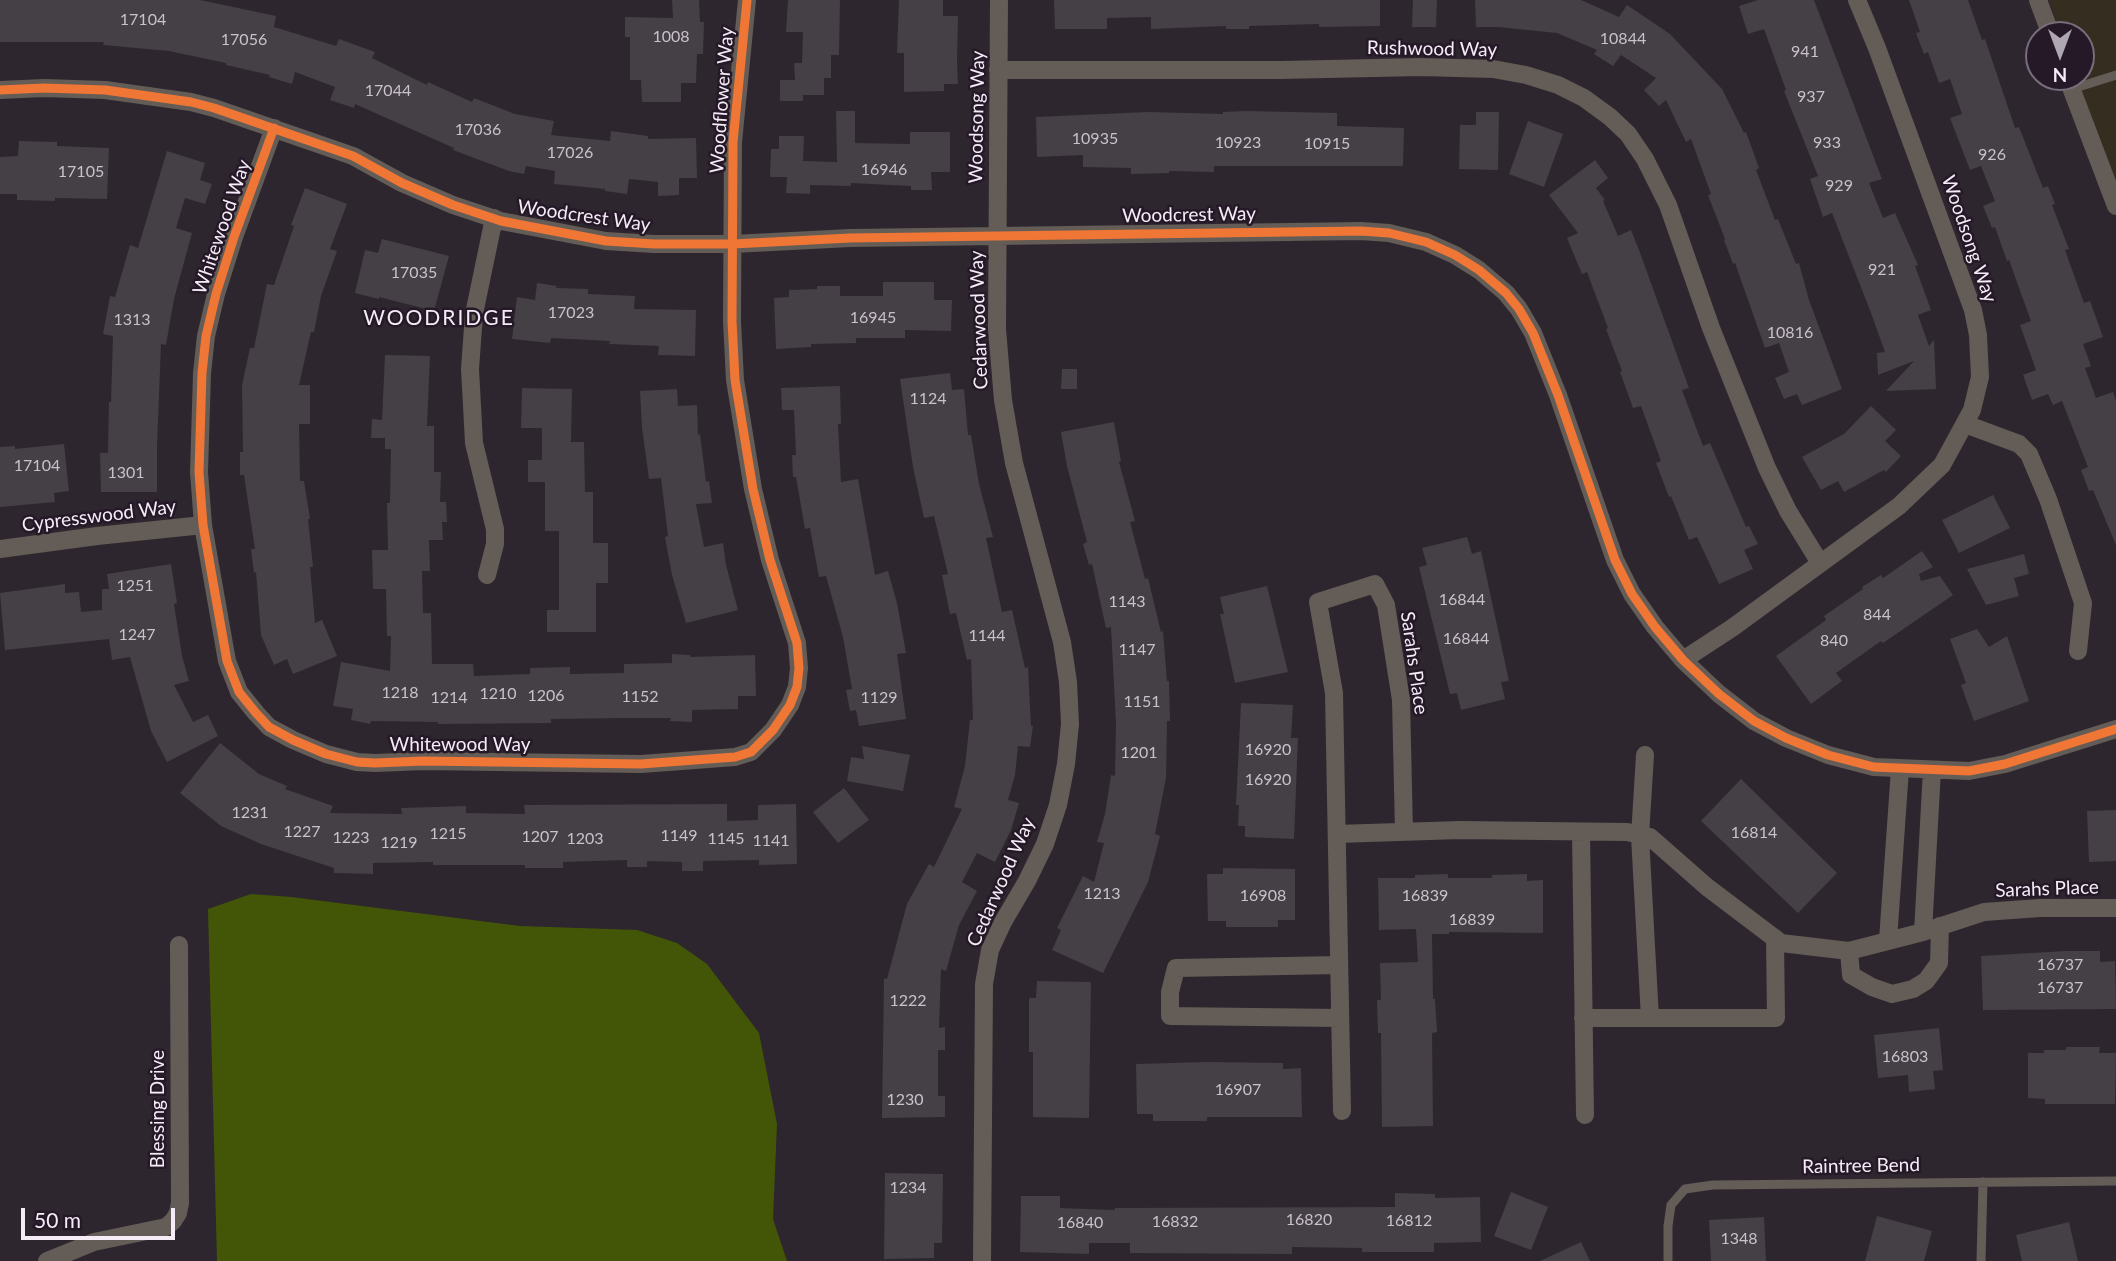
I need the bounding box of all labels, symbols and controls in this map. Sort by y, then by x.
house number: 17104 [120,10,166,30]
north arrow [2025,21,2095,91]
street label: Woodflower Way [706,26,738,174]
house number: 1008 [652,27,690,47]
house number: 10844 [1600,29,1646,49]
house number: 17056 [221,30,267,50]
street label: Rushwood Way [1367,36,1497,62]
house number: 941 [1791,42,1819,62]
street label: Woodsong Way [964,50,990,184]
text: N [2053,64,2067,87]
house number: 17044 [365,81,411,101]
house number: 937 [1797,87,1825,107]
house number: 17036 [455,120,501,140]
house number: 10935 [1072,129,1118,149]
house number: 10923 [1215,133,1261,153]
house number: 933 [1813,133,1841,153]
house number: 10915 [1304,134,1350,154]
house number: 17026 [547,143,593,163]
house number: 926 [1978,145,2006,165]
street label: Whitewood Way [188,157,256,297]
house number: 16946 [861,160,907,180]
house number: 17105 [58,162,104,182]
street label: Woodsong Way [1937,173,2001,305]
house number: 929 [1825,176,1853,196]
street label: Woodcrest Way [516,195,652,237]
street label: Woodcrest Way [1122,202,1256,228]
street label: Cedarwood Way [965,250,993,390]
house number: 921 [1868,260,1896,280]
house number: 17035 [391,263,437,283]
house number: 17023 [548,303,594,323]
district label: WOODRIDGE [364,305,514,331]
house number: 16945 [850,308,896,328]
house number: 1313 [113,310,151,330]
house number: 10816 [1767,323,1813,343]
house number: 1124 [909,389,947,409]
house number: 17104 [14,456,60,476]
house number: 1301 [107,463,145,483]
street label: Cypresswood Way [21,495,177,537]
house number: 1251 [116,576,154,596]
house number: 16844 [1439,590,1485,610]
house number: 1143 [1108,592,1146,612]
house number: 844 [1863,605,1891,625]
street label: Sarahs Place [1395,610,1433,716]
house number: 1247 [118,625,156,645]
house number: 1144 [968,626,1006,646]
house number: 16844 [1443,629,1489,649]
house number: 840 [1820,631,1848,651]
house number: 1147 [1118,640,1156,660]
house number: 1218 [381,683,419,703]
house number: 1210 [479,684,517,704]
house number: 1206 [527,686,565,706]
house number: 1152 [621,687,659,707]
house number: 1214 [430,688,468,708]
house number: 1129 [860,688,898,708]
house number: 1151 [1123,692,1161,712]
street label: Whitewood Way [390,734,530,756]
house number: 16920 [1245,740,1291,760]
house number: 1201 [1120,743,1158,763]
house number: 16920 [1245,770,1291,790]
house number: 1231 [231,803,269,823]
street label: Cedarwood Way [962,814,1040,950]
house number: 1227 [283,822,321,842]
house number: 16814 [1731,823,1777,843]
house number: 1215 [429,824,467,844]
house number: 1149 [660,826,698,846]
house number: 1207 [521,827,559,847]
house number: 1223 [332,828,370,848]
house number: 1203 [566,829,604,849]
house number: 1145 [707,829,745,849]
house number: 1141 [752,831,790,851]
house number: 1219 [380,833,418,853]
street label: Sarahs Place [1995,876,2099,902]
house number: 1213 [1083,884,1121,904]
house number: 16908 [1240,886,1286,906]
house number: 16839 [1402,886,1448,906]
house number: 16839 [1449,910,1495,930]
house number: 16737 [2037,955,2083,975]
house number: 16737 [2037,978,2083,998]
house number: 1222 [889,991,927,1011]
house number: 16803 [1882,1047,1928,1067]
street label: Blessing Drive [147,1050,169,1168]
house number: 16907 [1215,1080,1261,1100]
house number: 1230 [886,1090,924,1110]
street label: Raintree Bend [1802,1154,1920,1178]
house number: 1234 [889,1178,927,1198]
scale bar [24,1194,178,1238]
text: 50 m [34,1207,81,1232]
house number: 16820 [1286,1210,1332,1230]
house number: 16812 [1386,1211,1432,1231]
house number: 16832 [1152,1212,1198,1232]
house number: 16840 [1057,1213,1103,1233]
house number: 1348 [1720,1229,1758,1249]

